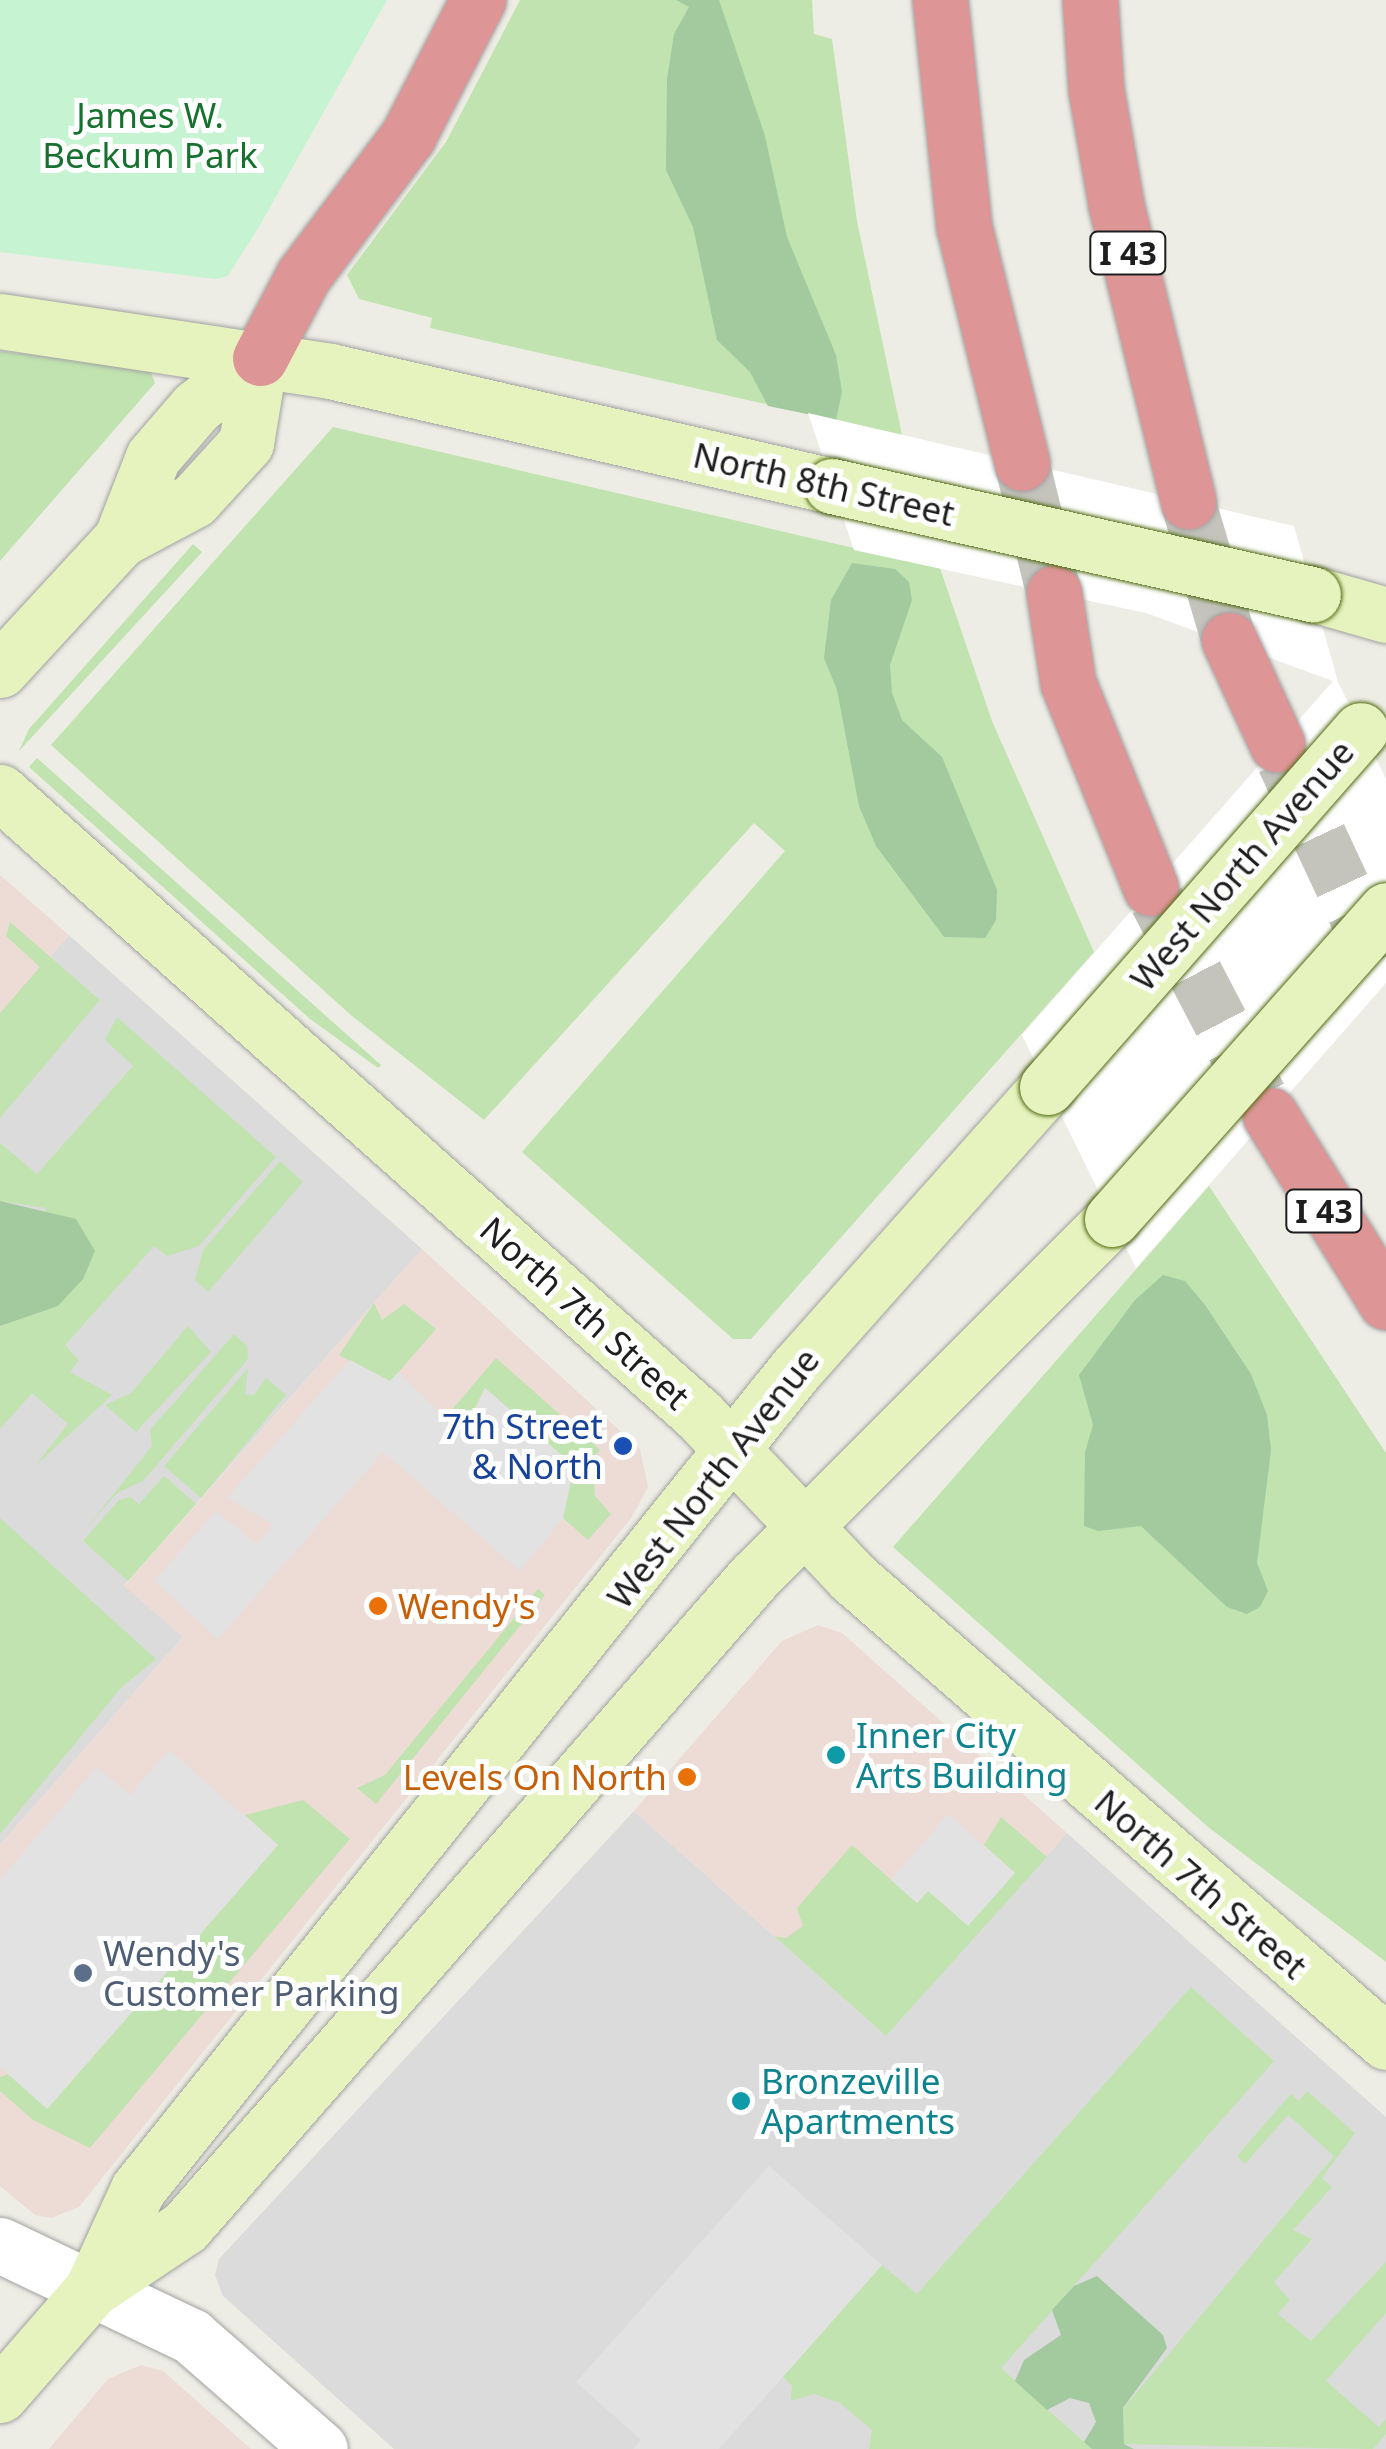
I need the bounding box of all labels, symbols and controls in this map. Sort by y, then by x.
park label: James W. Beckum Park [42,94,258,176]
road number: I 43 [1088,226,1168,280]
street label: North 8th Street [689,434,959,534]
street label: West North Avenue [1122,731,1362,999]
road number: I 43 [1284,1184,1364,1238]
street label: North 7th Street [472,1208,698,1418]
street label: West North Avenue [598,1340,828,1616]
place label: 7th Street & North [442,1405,603,1487]
marker: 7th Street & North [612,1435,634,1457]
place label: Wendy's [398,1585,536,1627]
marker: Wendy's [367,1595,389,1617]
place label: Inner City Arts Building [856,1714,1067,1796]
marker: Inner City Arts Building [825,1744,847,1766]
place label: Levels On North [403,1756,667,1798]
marker: Levels On North [676,1766,698,1788]
street label: North 7th Street [1087,1781,1315,1987]
place label: Wendy's Customer Parking [103,1932,399,2014]
marker: Wendy's Customer Parking [72,1962,94,1984]
place label: Bronzeville Apartments [761,2060,955,2142]
marker: Bronzeville Apartments [730,2090,752,2112]

